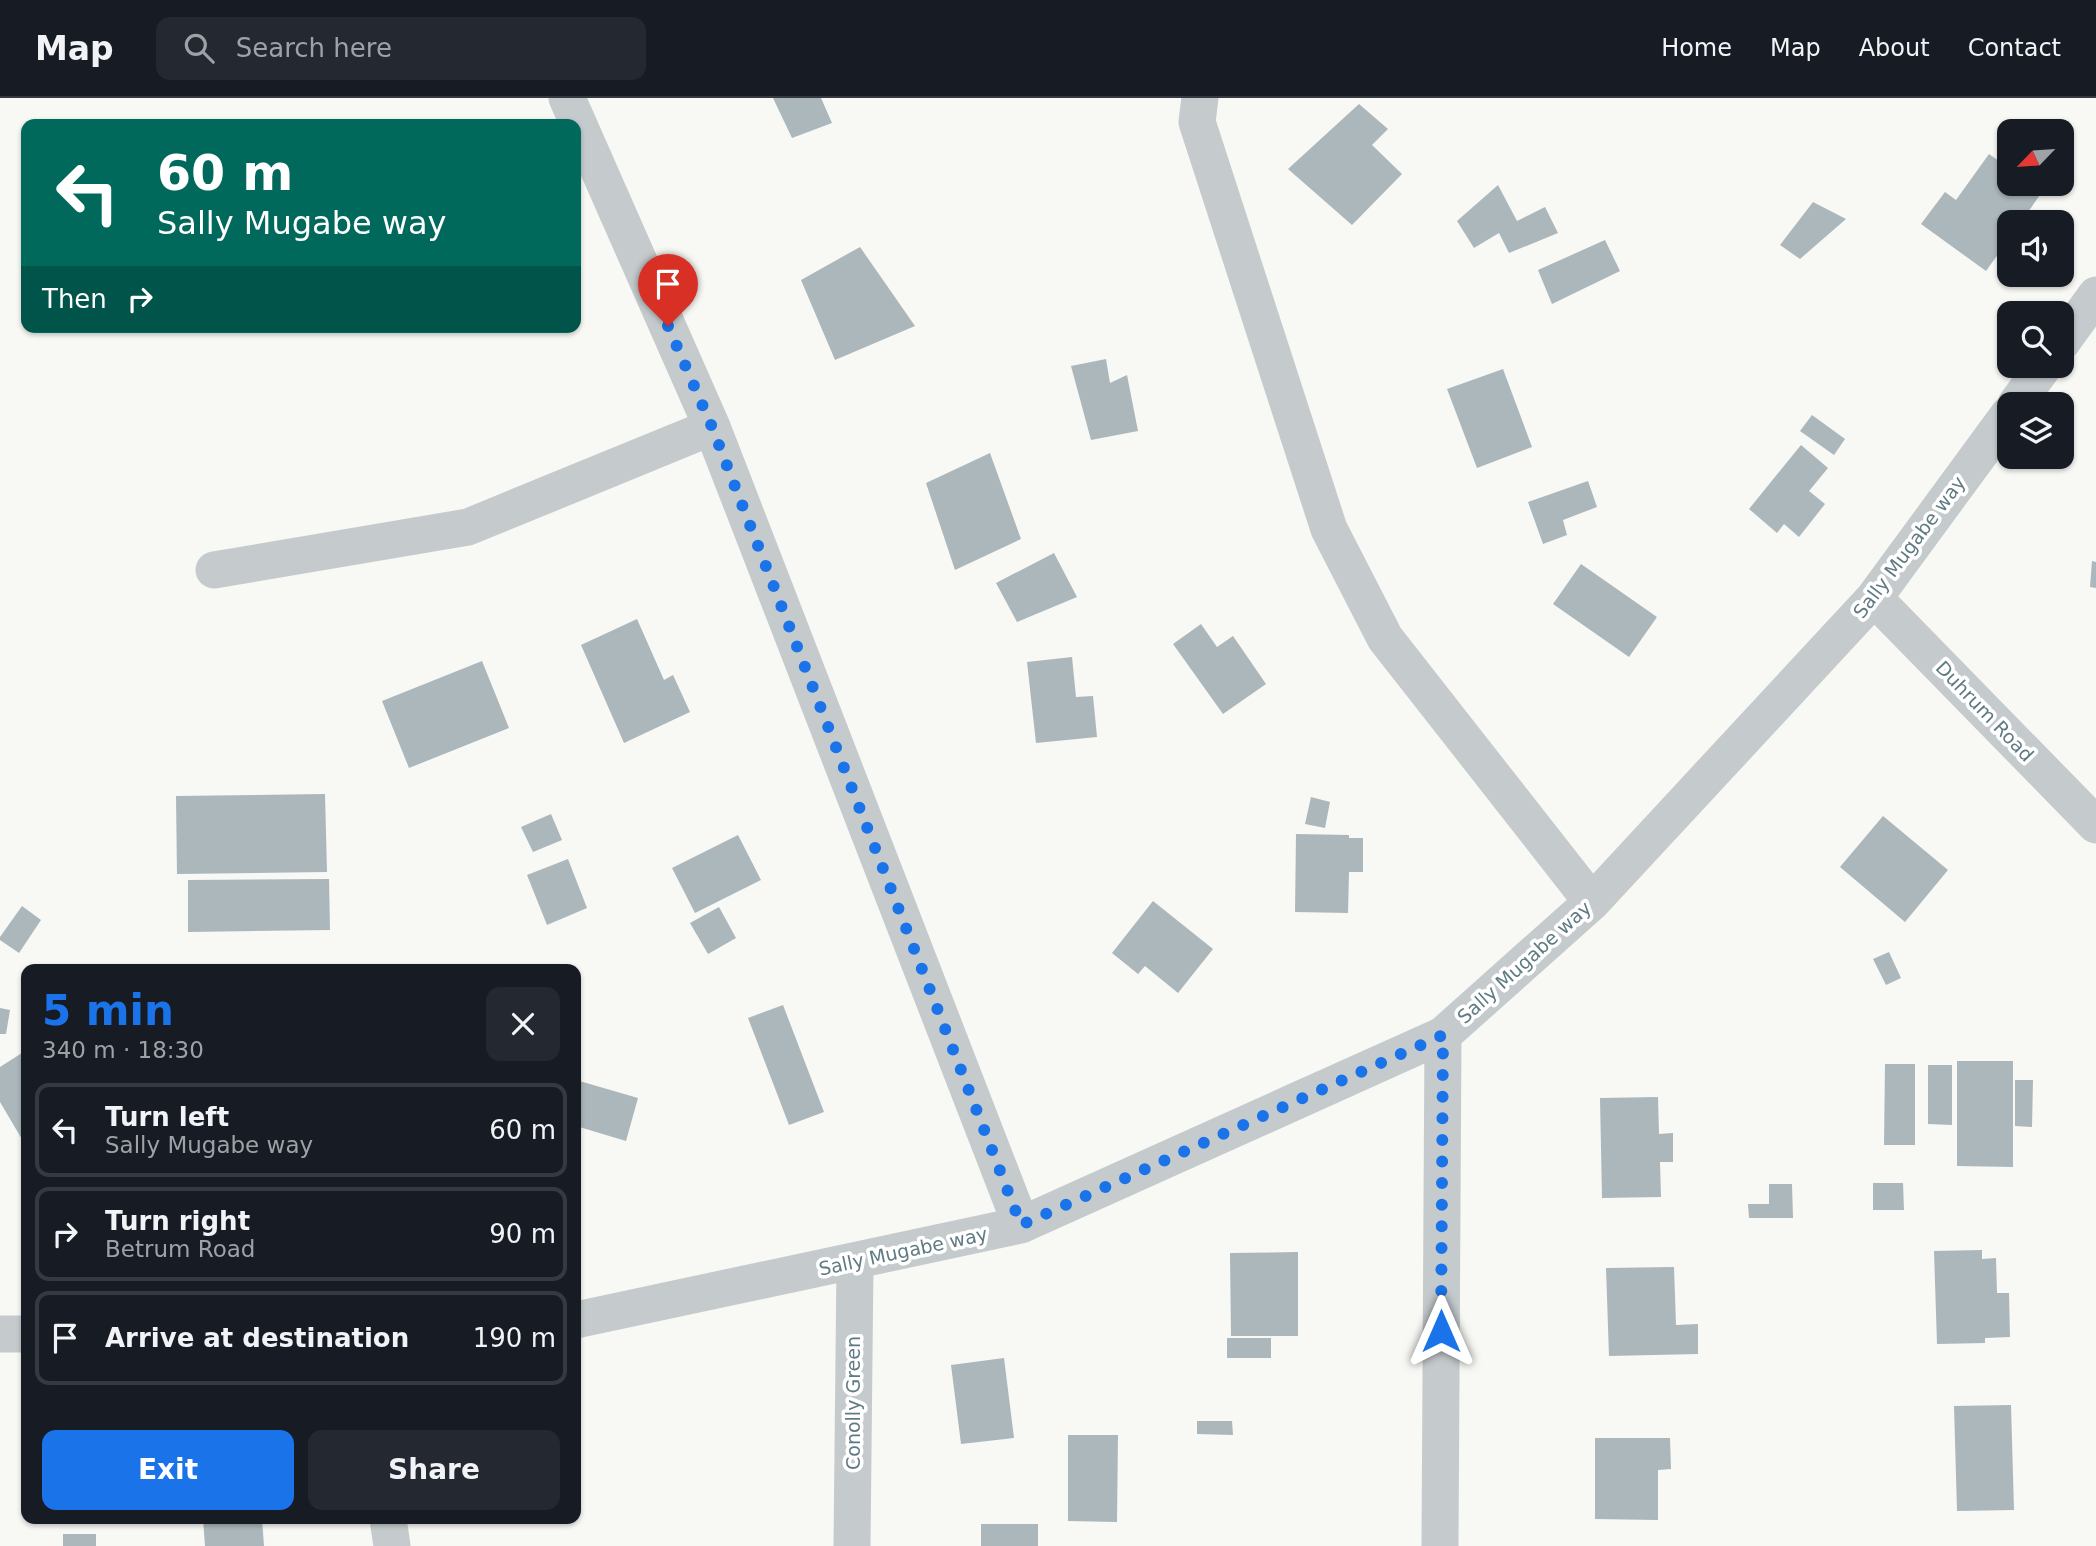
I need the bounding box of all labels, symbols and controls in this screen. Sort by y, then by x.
search box [156,17,646,80]
text: Map [35,29,114,68]
icon: search [180,29,218,67]
text: Search here [236,33,392,63]
text: Home [1661,34,1732,62]
text: Map [1770,34,1821,62]
text: About [1859,34,1930,62]
text: Contact [1968,34,2061,62]
north arrow [1997,119,2074,196]
map controls [1997,119,2074,469]
text: 60 m [157,145,293,202]
icon: left [42,147,133,238]
text: Sally Mugabe way [157,204,447,242]
button: sound [1997,210,2074,287]
pin [638,254,698,326]
icon: arrive [649,265,687,303]
icon: right [121,280,159,318]
text: Then [42,284,107,314]
button: search [1997,301,2074,378]
button: layers [1997,392,2074,469]
street label: Sally Mugabe way [1848,472,1970,622]
street label: Duhrum Road [1932,656,2038,766]
street label: Sally Mugabe way [1453,896,1595,1028]
text: 5 min [42,986,174,1035]
button: close [486,987,560,1061]
text: 340 m · 18:30 [42,1037,204,1063]
text: Turn left [105,1102,229,1132]
icon: left [46,1111,84,1149]
text: 60 m [489,1115,556,1145]
text: Sally Mugabe way [105,1132,313,1158]
text: Turn right [105,1206,250,1236]
icon: right [46,1215,84,1253]
text: 90 m [489,1219,556,1249]
street label: Sally Mugabe way [817,1222,989,1280]
text: Betrum Road [105,1236,255,1262]
position arrow [1404,1294,1478,1368]
icon: arrive [46,1319,84,1357]
text: Arrive at destination [105,1323,409,1353]
text: 190 m [473,1323,556,1353]
street label: Conolly Green [842,1336,864,1470]
button: Exit [42,1430,294,1510]
button: Share [308,1430,560,1510]

